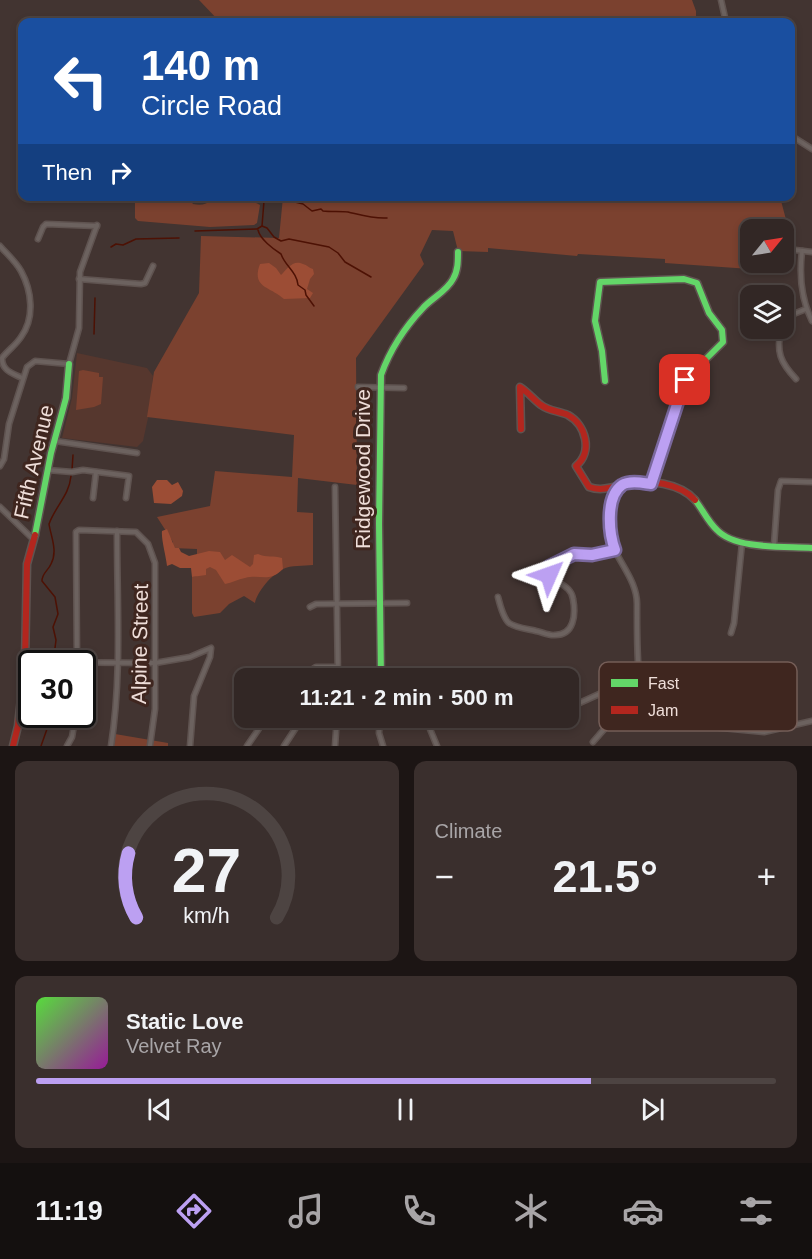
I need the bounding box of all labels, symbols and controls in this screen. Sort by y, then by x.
icon: left [42,42,120,120]
text: 140 m [141,42,260,89]
text: Circle Road [141,91,282,121]
icon: right [104,156,137,189]
text: Then [42,160,92,185]
north arrow [740,219,794,273]
map controls [740,219,794,339]
button: layers [740,285,794,339]
pin [659,354,710,405]
icon: arrive [668,363,701,396]
street label: Ridgewood Drive [351,389,374,549]
street label: Fifth Avenue [9,403,58,521]
position arrow [517,543,581,607]
street label: Alpine Street [127,584,152,704]
speed limit sign: 30 [18,650,96,728]
legend [599,662,797,731]
text: Fast [648,675,680,692]
text: 11:21 · 2 min · 500 m [300,685,514,710]
text: Jam [648,702,678,719]
text: Climate [435,820,502,842]
text: 27 [172,836,241,905]
text: 21.5° [552,851,658,902]
text: − [435,858,454,895]
text: + [757,858,776,895]
text: km/h [184,904,230,928]
text: Static Love [126,1009,243,1034]
text: Velvet Ray [126,1035,222,1057]
icon: previous [143,1093,176,1126]
icon: pause [389,1093,422,1126]
icon: next [636,1093,669,1126]
icon: directions [173,1190,215,1232]
icon: music [285,1190,327,1232]
icon: phone [398,1190,440,1232]
icon: climate [510,1190,552,1232]
icon: car [622,1190,664,1232]
icon: filters [735,1190,777,1232]
text: 11:19 [35,1196,103,1226]

